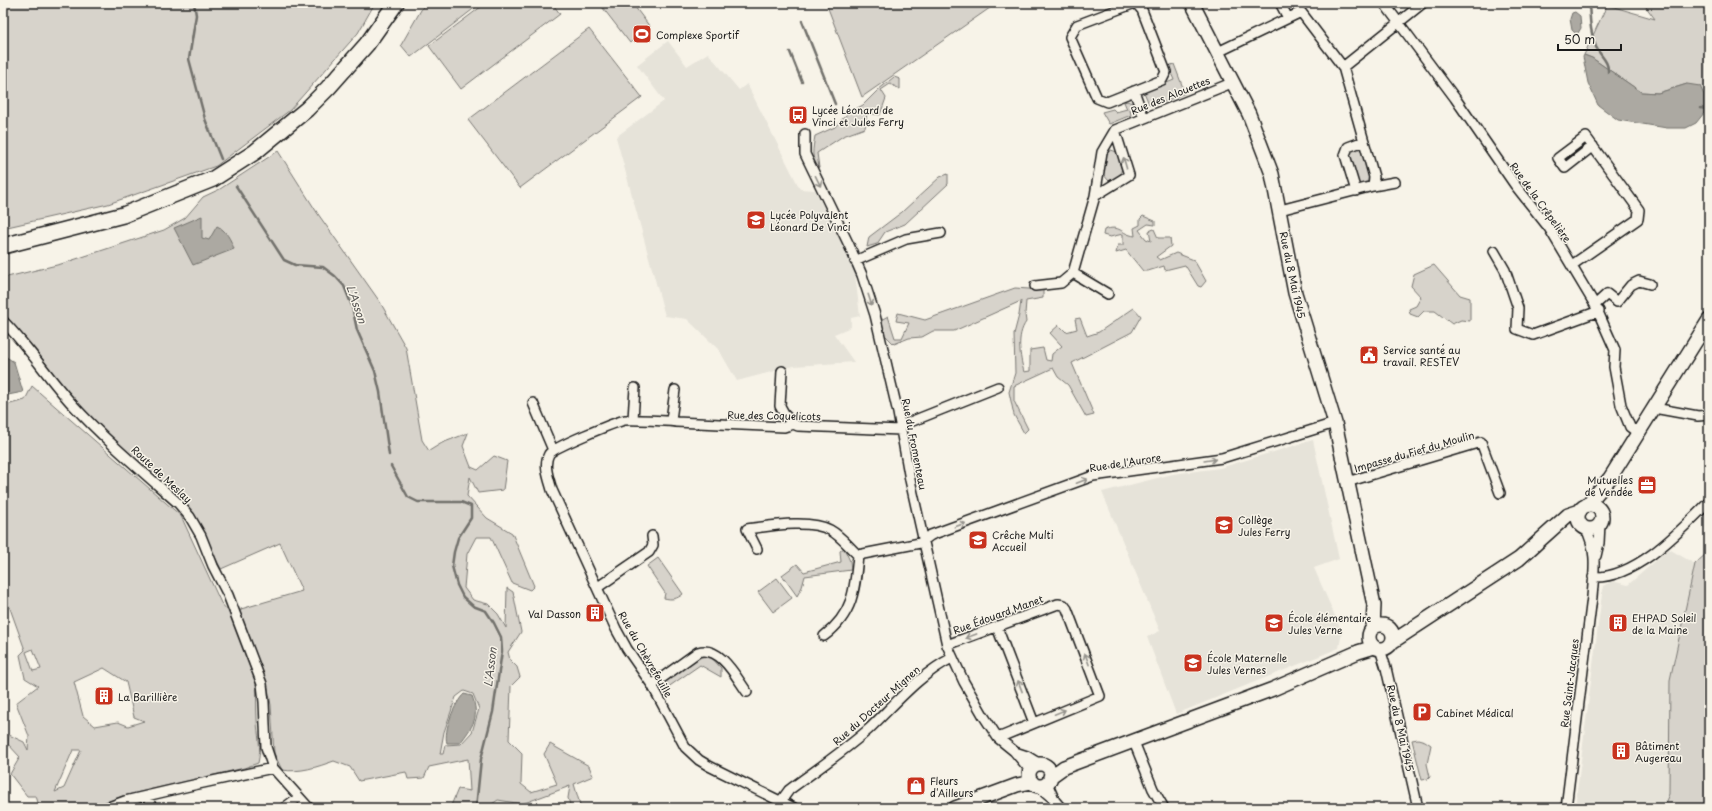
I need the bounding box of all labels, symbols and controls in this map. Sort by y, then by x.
sports icon: Complexe Sportif [631,23,653,45]
scale bar [1558,26,1621,52]
place label: Complexe Sportif [656,27,740,42]
text: 50 m [1564,30,1595,48]
street label: Rue des Alouettes [1128,72,1212,118]
place label: Lycée Léonard de Vinci et Jules Ferry [812,102,904,129]
bus stop icon: Lycée Léonard de Vinci et Jules Ferry [787,104,809,126]
one-way arrow [1121,156,1128,169]
street label: Rue de la Crêpelière [1507,159,1576,246]
one-way arrow [815,174,822,186]
place label: Lycée Polyvalent Léonard De Vinci [770,207,851,234]
school or university icon: Lycée Polyvalent Léonard De Vinci [745,209,767,231]
street label: Rue du 8 Mai 1945 [1276,230,1310,320]
water label: L'Asson [343,282,372,326]
one-way arrow [867,293,874,306]
place label: Service santé au travail. RESTEV [1383,342,1460,369]
public building icon: Service santé au travail. RESTEV [1358,344,1380,366]
street label: Rue du Fromenteau [899,397,931,491]
street label: Rue des Coquelicots [727,407,821,423]
street label: Impasse du Fief du Moulin [1352,427,1476,475]
street label: Route de Meslay [128,442,196,506]
street label: Rue de l'Aurore [1088,449,1162,475]
one-way arrow [1203,456,1216,464]
place label: Mutuelles de Vendée [1585,472,1633,499]
office icon: Mutuelles de Vendée [1636,474,1658,496]
one-way arrow [1075,476,1087,484]
place label: Collège Jules Ferry [1238,512,1291,539]
school or university icon: Collège Jules Ferry [1213,514,1235,536]
one-way arrow [953,521,966,528]
place label: Crêche Multi Accueil [992,527,1054,554]
school or university icon: Crêche Multi Accueil [967,529,989,551]
street label: Rue Édouard Manet [951,591,1045,637]
building icon: Val Dasson [584,602,606,624]
place label: Val Dasson [528,606,581,621]
street label: Rue du Chèvrefeuille [615,608,677,700]
place label: École élémentaire Jules Verne [1288,610,1371,637]
place label: EHPAD Soleil de la Maine [1632,610,1697,637]
school or university icon: École élémentaire Jules Verne [1263,612,1285,634]
building icon: EHPAD Soleil de la Maine [1607,612,1629,634]
one-way arrow [965,633,977,641]
street label: Rue Saint-Jacques [1556,637,1582,728]
water label: L'Asson [479,646,501,688]
place label: École Maternelle Jules Vernes [1207,650,1288,677]
school or university icon: École Maternelle Jules Vernes [1182,652,1204,674]
one-way arrow [1082,653,1090,665]
street label: Rue du Docteur Mignen [829,662,923,748]
one-way arrow [1016,681,1024,693]
street label: Rue du 8 Mai 1945 [1384,683,1418,773]
building icon: La Barillière [93,685,115,707]
place label: La Barillière [118,689,178,704]
parking icon: Cabinet Médical [1411,701,1433,723]
place label: Cabinet Médical [1436,705,1514,720]
one-way arrow [1054,708,1066,715]
place label: Bâtiment Augereau [1635,738,1682,765]
building icon: Bâtiment Augereau [1610,740,1632,762]
place label: Fleurs d'Ailleurs [930,773,974,800]
shop icon: Fleurs d'Ailleurs [905,775,927,797]

